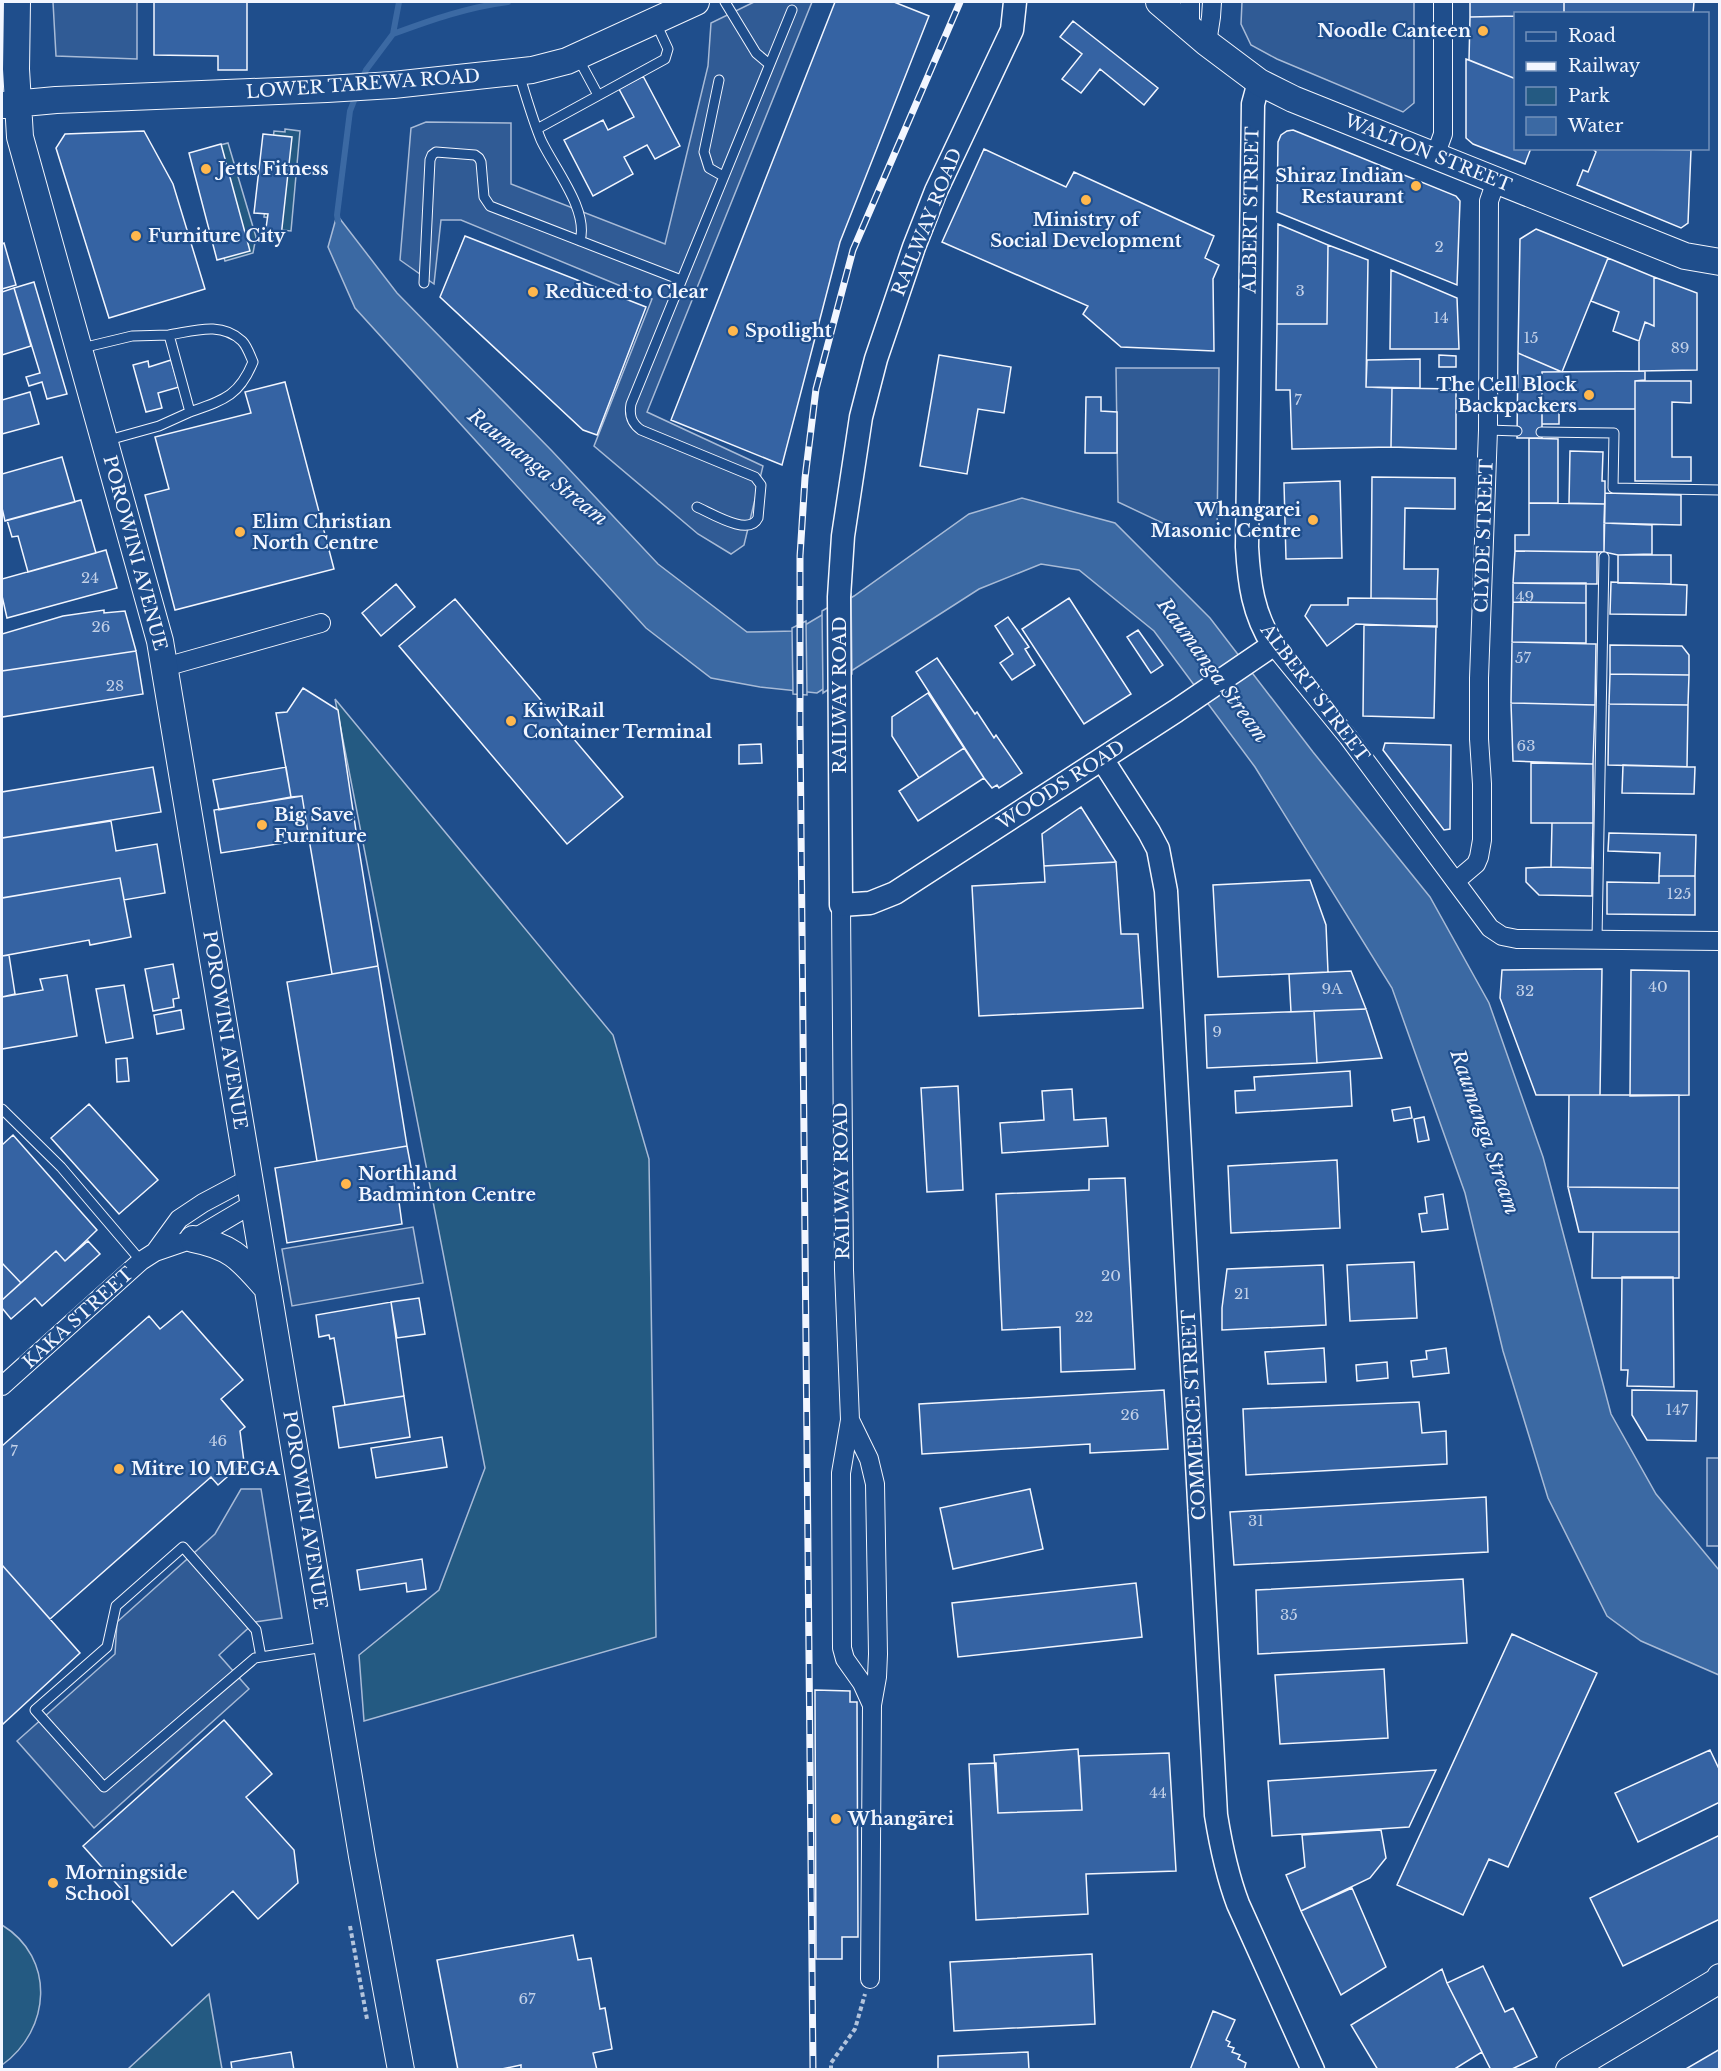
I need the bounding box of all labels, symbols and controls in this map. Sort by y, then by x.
legend [1514,12,1709,150]
place label: Noodle Canteen [1317,20,1471,42]
marker: Noodle Canteen [1476,24,1490,38]
text: Road [1568,25,1616,47]
text: Railway [1568,55,1641,77]
street label: LOWER TAREWA ROAD [245,65,481,103]
text: Park [1568,85,1610,107]
street label: WALTON STREET [1340,109,1515,197]
text: Water [1567,115,1624,137]
street label: ALBERT STREET [1239,126,1263,295]
street label: RAILWAY ROAD [887,145,967,299]
place label: Jetts Fitness [214,158,329,180]
marker: Jetts Fitness [199,162,213,176]
place label: Shiraz Indian Restaurant [1275,165,1404,208]
marker: Shiraz Indian Restaurant [1409,179,1423,193]
marker: Ministry of Social Development [1079,193,1093,207]
place label: Ministry of Social Development [990,209,1182,252]
place label: Furniture City [148,225,286,247]
marker: Furniture City [129,229,143,243]
house number: 2 [1434,237,1444,256]
place label: Reduced to Clear [545,281,708,303]
house number: 3 [1295,281,1305,300]
marker: Reduced to Clear [526,285,540,299]
house number: 14 [1433,308,1449,327]
place label: Spotlight [745,320,832,342]
marker: Spotlight [726,324,740,338]
house number: 15 [1523,328,1539,347]
house number: 89 [1671,338,1689,357]
place label: The Cell Block Backpackers [1436,374,1578,417]
marker: The Cell Block Backpackers [1582,388,1596,402]
house number: 7 [1294,390,1302,409]
water label: Raumanga Stream [463,403,613,531]
street label: POROWINI AVENUE [98,453,172,653]
street label: CLYDE STREET [1470,458,1498,613]
place label: Whangarei Masonic Centre [1151,499,1301,542]
place label: Elim Christian North Centre [252,511,392,554]
marker: Whangarei Masonic Centre [1306,513,1320,527]
marker: Elim Christian North Centre [233,525,247,539]
house number: 24 [81,568,99,587]
house number: 49 [1516,587,1534,606]
water label: Raumanga Stream [1152,592,1274,747]
street label: RAILWAY ROAD [829,616,851,774]
house number: 26 [92,617,110,636]
street label: ALBERT STREET [1255,619,1374,767]
house number: 57 [1515,648,1531,667]
house number: 28 [106,676,124,695]
place label: KiwiRail Container Terminal [523,700,713,743]
marker: KiwiRail Container Terminal [504,714,518,728]
street label: WOODS ROAD [992,736,1129,835]
house number: 63 [1517,736,1535,755]
place label: Big Save Furniture [274,804,367,847]
marker: Big Save Furniture [255,818,269,832]
house number: 125 [1667,884,1691,903]
street label: POROWINI AVENUE [198,929,252,1131]
house number: 40 [1648,977,1668,996]
house number: 9A [1322,979,1343,998]
house number: 32 [1516,981,1534,1000]
house number: 9 [1212,1022,1222,1041]
water label: Raumanga Stream [1445,1045,1524,1218]
street label: RAILWAY ROAD [830,1102,854,1260]
place label: Northland Badminton Centre [358,1163,536,1206]
marker: Northland Badminton Centre [339,1177,353,1191]
street label: KAKA STREET [18,1262,138,1373]
house number: 20 [1101,1266,1121,1285]
house number: 21 [1234,1284,1250,1303]
house number: 22 [1075,1307,1093,1326]
street label: COMMERCE STREET [1177,1309,1211,1521]
house number: 147 [1666,1400,1689,1419]
house number: 26 [1121,1405,1139,1424]
street label: POROWINI AVENUE [278,1409,332,1611]
house number: 46 [209,1431,227,1450]
house number: 7 [10,1441,18,1460]
place label: Mitre 10 MEGA [131,1458,281,1480]
marker: Mitre 10 MEGA [112,1462,126,1476]
house number: 31 [1248,1511,1264,1530]
house number: 35 [1280,1605,1298,1624]
house number: 44 [1149,1783,1167,1802]
place label: Whangārei [847,1808,955,1830]
marker: Whangārei [829,1812,843,1826]
place label: Morningside School [65,1862,188,1905]
marker: Morningside School [46,1876,60,1890]
house number: 67 [518,1989,536,2008]

